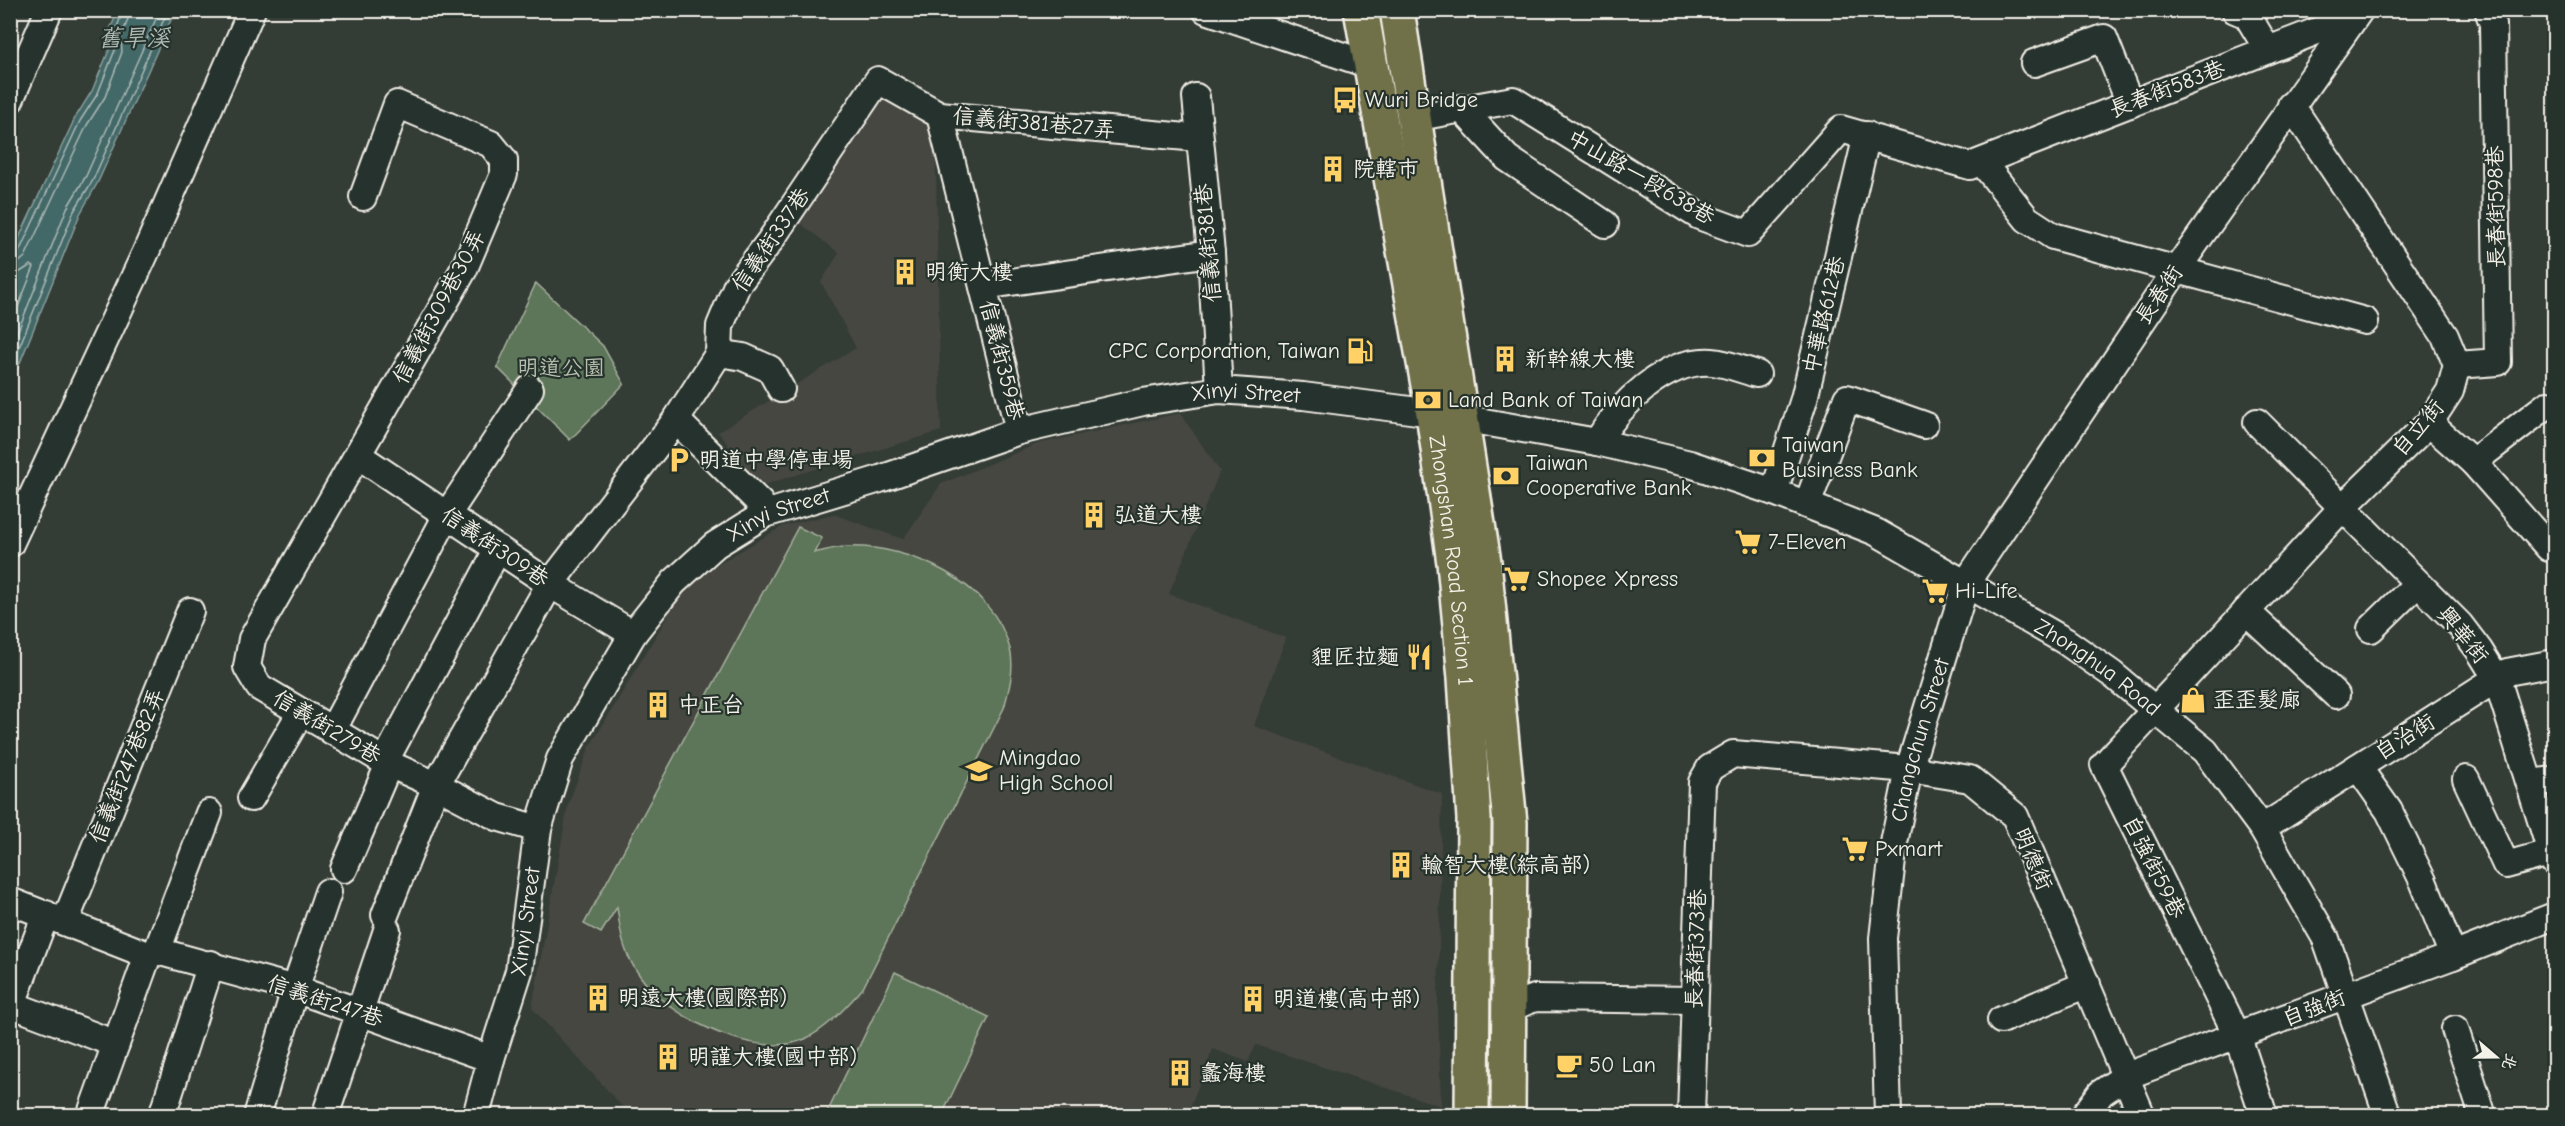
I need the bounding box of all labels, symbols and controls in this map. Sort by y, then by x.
water label: 舊旱溪 [98,24,172,52]
street label: 長春街583巷 [2105,55,2229,123]
bus stop icon: Wuri Bridge [1330,85,1360,115]
place label: Wuri Bridge [1365,87,1478,113]
street label: 信義街381巷27弄 [952,103,1116,143]
street label: 中山路一段638巷 [1562,124,1720,230]
street label: 長春街598巷 [2482,145,2510,269]
building icon: 院轄市 [1318,154,1348,184]
place label: 院轄市 [1353,156,1419,182]
street label: 信義街381巷 [1190,182,1226,304]
street label: 信義街337巷 [726,183,816,297]
street label: 信義街309巷30弄 [387,226,491,388]
street label: 中華路612巷 [1798,254,1850,376]
building icon: 明衡大樓 [890,257,920,287]
place label: 明衡大樓 [925,259,1013,285]
street label: 長春街 [2130,260,2188,330]
street label: 信義街359巷 [975,297,1029,423]
fuel station icon: CPC Corporation, Taiwan [1345,336,1375,366]
place label: CPC Corporation, Taiwan [1108,338,1340,364]
building icon: 新幹線大樓 [1490,344,1520,374]
place label: 新幹線大樓 [1525,346,1635,372]
park label: 明道公園 [517,355,605,381]
street label: Xinyi Street [1189,377,1302,409]
bank icon: Land Bank of Taiwan [1413,385,1443,415]
place label: Land Bank of Taiwan [1448,387,1643,413]
street label: 自立街 [2387,395,2449,461]
place label: Taiwan Business Bank [1782,432,1918,483]
street label: Zhongshan Road Section 1 [1423,434,1478,686]
bank icon: Taiwan Business Bank [1747,443,1777,473]
parking icon: 明道中學停車場 [664,445,694,475]
place label: 明道中學停車場 [699,447,853,473]
place label: Taiwan Cooperative Bank [1526,450,1692,501]
bank icon: Taiwan Cooperative Bank [1491,461,1521,491]
street label: Xinyi Street [722,482,833,548]
building icon: 弘道大樓 [1079,500,1109,530]
street label: 信義街309巷 [436,501,554,593]
place label: 弘道大樓 [1114,502,1202,528]
supermarket icon: 7-Eleven [1733,527,1763,557]
place label: 7-Eleven [1768,529,1847,555]
supermarket icon: Shopee Xpress [1502,564,1532,594]
place label: Shopee Xpress [1537,566,1678,592]
supermarket icon: Hi-Life [1920,576,1950,606]
place label: Hi-Life [1955,578,2018,604]
street label: 興華街 [2432,601,2494,669]
street label: Zhonghua Road [2030,613,2166,722]
restaurant icon: 貍匠拉麵 [1404,642,1434,672]
place label: 貍匠拉麵 [1311,644,1399,670]
street label: Changchun Street [1886,654,1955,824]
street label: 信義街247巷82弄 [84,684,170,848]
street label: 信義街279巷 [268,685,386,769]
shop icon: 歪歪髮廊 [2178,685,2208,715]
place label: 歪歪髮廊 [2213,687,2301,713]
building icon: 中正台 [643,690,673,720]
place label: 中正台 [678,692,744,718]
street label: 自治街 [2370,708,2440,766]
place label: Mingdao High School [999,745,1113,796]
school or university icon: Mingdao High School [964,756,994,786]
street label: 自強街59巷 [2117,811,2191,923]
street label: 明德街 [2008,824,2058,894]
supermarket icon: Pxmart [1840,834,1870,864]
place label: Pxmart [1875,836,1943,862]
building icon: 輸智大樓(綜高部) [1386,850,1416,880]
place label: 輸智大樓(綜高部) [1421,852,1590,878]
street label: Xinyi Street [505,865,546,978]
street label: 長春街373巷 [1681,888,1711,1010]
street label: 信義街247巷 [264,970,386,1032]
building icon: 明遠大樓(國際部) [583,983,613,1013]
building icon: 明道樓(高中部) [1238,984,1268,1014]
street label: 自強街 [2279,984,2349,1032]
place label: 明遠大樓(國際部) [618,985,787,1011]
place label: 明道樓(高中部) [1273,986,1420,1012]
north arrow [2466,1027,2526,1087]
building icon: 明謹大樓(國中部) [653,1042,683,1072]
place label: 明謹大樓(國中部) [688,1044,857,1070]
cafe icon: 50 Lan [1554,1050,1584,1080]
text: 北 [2498,1051,2520,1072]
place label: 50 Lan [1589,1052,1656,1078]
building icon: 蠡海樓 [1165,1058,1195,1088]
place label: 蠡海樓 [1200,1060,1266,1086]

